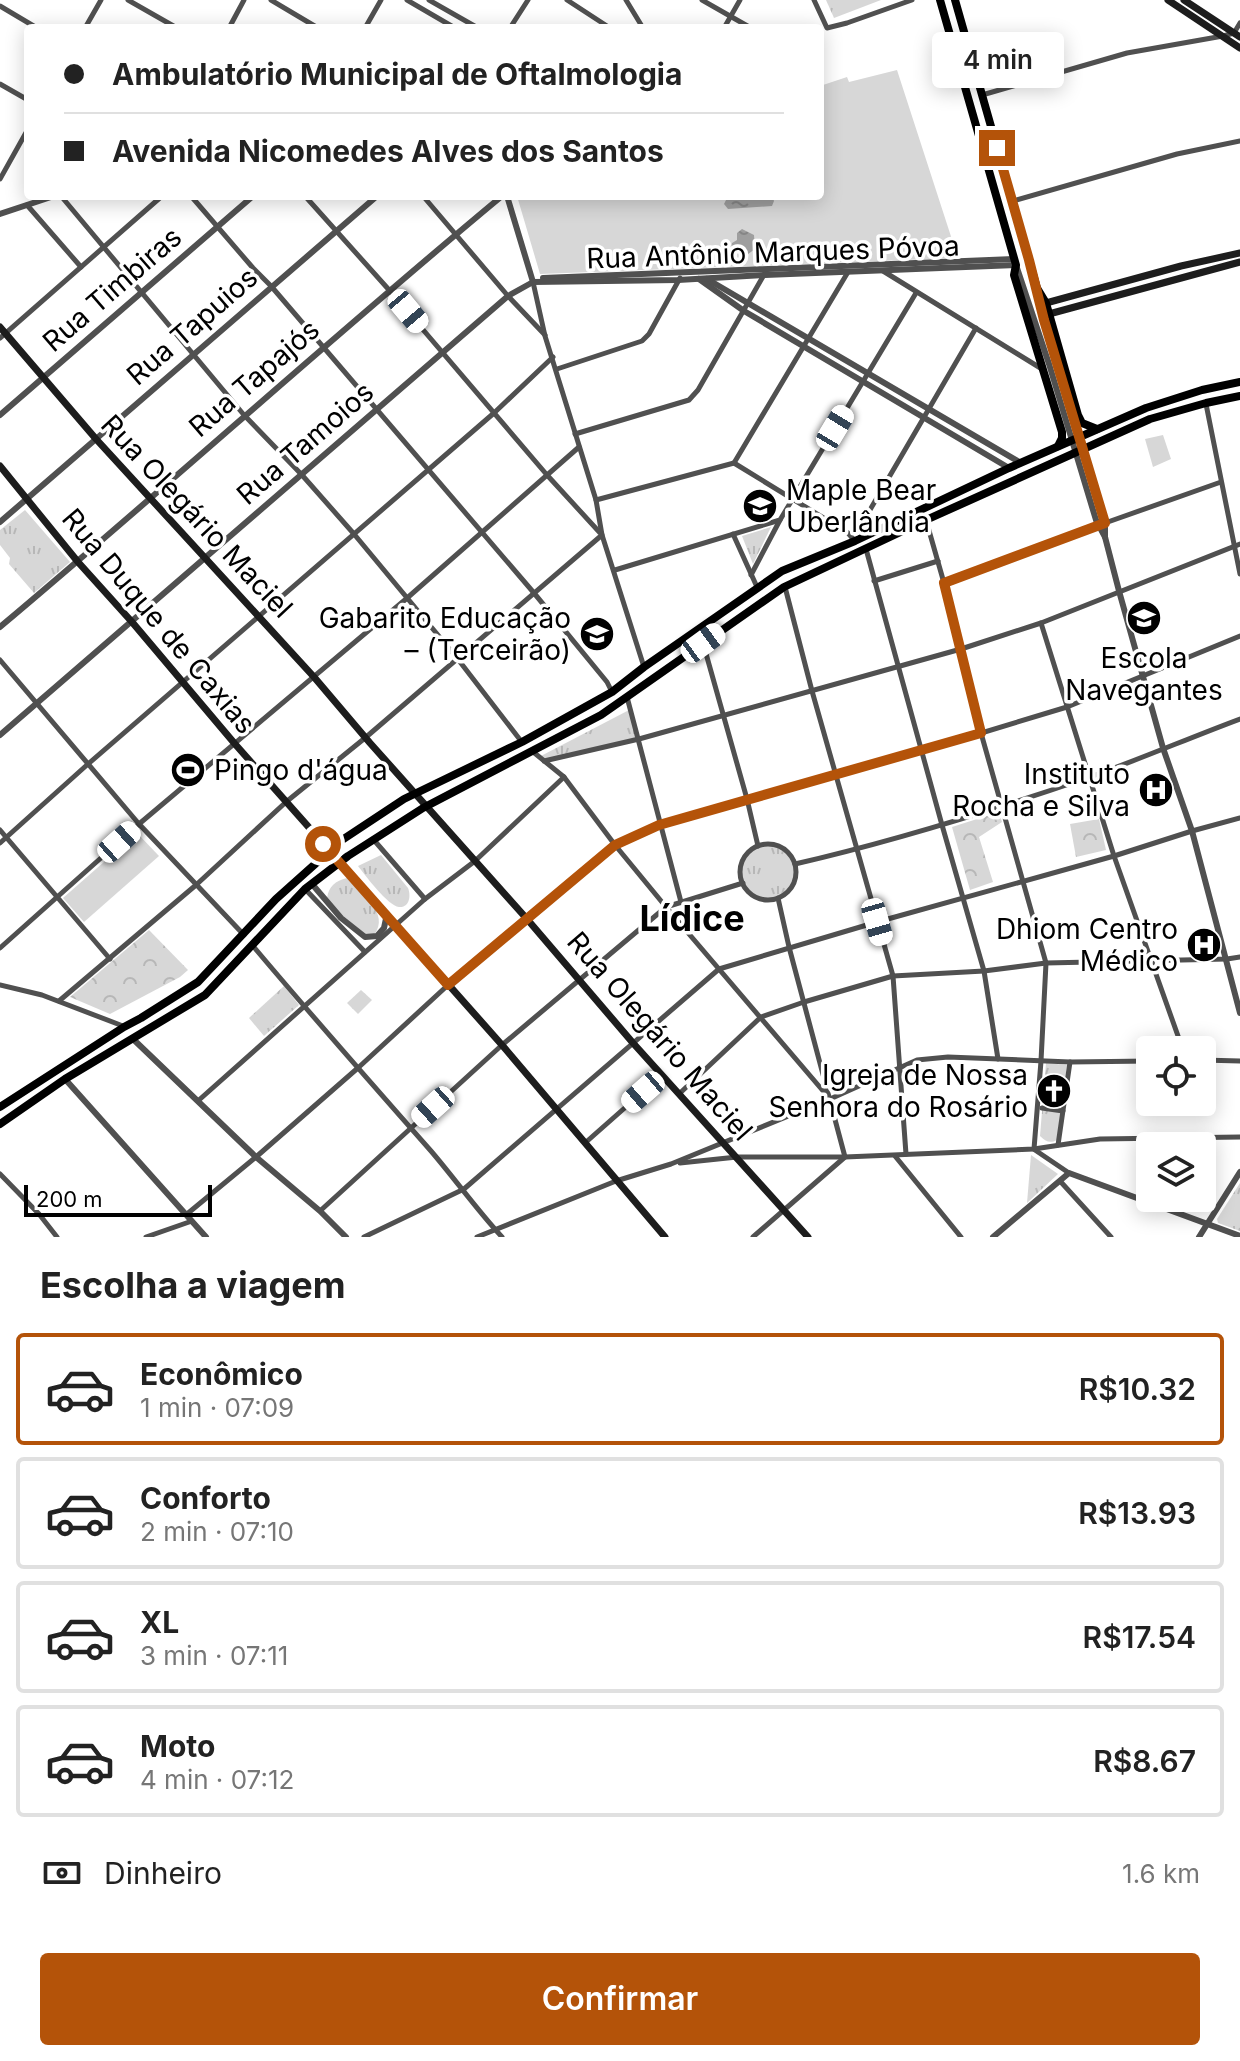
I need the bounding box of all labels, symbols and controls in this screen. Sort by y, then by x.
callout: 4 min [931,32,1063,88]
text: 4 min [963,44,1033,75]
text: Ambulatório Municipal de Oftalmologia [112,56,682,92]
route end [979,130,1015,166]
text: Avenida Nicomedes Alves dos Santos [112,133,664,169]
street label: Rua Timbiras [36,220,188,358]
street label: Rua Antônio Marques Póvoa [586,228,960,276]
street label: Rua Tapuios [120,260,264,392]
car [383,285,433,337]
street label: Rua Tapajós [182,312,326,444]
street label: Rua Tamoios [230,375,380,511]
car [812,401,858,455]
street label: Rua Olegário Maciel [94,408,300,624]
place label: Maple Bear Uberlândia [786,473,936,539]
school or university icon: Maple Bear Uberlândia [741,487,779,525]
street label: Rua Duque de Caxias [55,502,263,740]
school or university icon: Escola Navegantes [1125,599,1163,637]
place label: Gabarito Educação – (Terceirão) [319,601,571,667]
school or university icon: Gabarito Educação – (Terceirão) [578,615,616,653]
car [677,619,729,667]
place label: Escola Navegantes [1065,641,1223,707]
sports icon: Pingo d'água [169,751,207,789]
place label: Pingo d'água [214,753,388,787]
place label: Instituto Rocha e Silva [952,757,1130,823]
hospital icon: Instituto Rocha e Silva [1137,771,1175,809]
car [93,817,145,867]
route start [305,826,341,862]
district label: Lídice [639,896,745,940]
car [859,896,895,948]
place label: Dhiom Centro Médico [996,912,1178,978]
street label: Rua Olegário Maciel [560,925,760,1147]
hospital icon: Dhiom Centro Médico [1185,926,1223,964]
map controls [1136,1036,1216,1212]
button: locate [1136,1036,1216,1116]
place label: Igreja de Nossa Senhora do Rosário [768,1058,1028,1124]
car [617,1067,669,1117]
church icon: Igreja de Nossa Senhora do Rosário [1035,1072,1073,1110]
car [407,1082,459,1132]
button: layers [1136,1132,1216,1212]
scale bar [24,1181,212,1217]
text: 200 m [36,1186,103,1212]
text: Escolha a viagem [40,1263,346,1307]
icon: car [44,1353,116,1425]
text: Econômico [140,1356,303,1392]
text: R$10.32 [1079,1371,1196,1407]
text: 1 min · 07:09 [140,1392,294,1423]
icon: car [44,1477,116,1549]
text: Conforto [140,1480,271,1516]
text: R$13.93 [1078,1495,1196,1531]
text: 2 min · 07:10 [140,1516,294,1547]
icon: car [44,1601,116,1673]
text: XL [140,1604,179,1640]
text: R$17.54 [1083,1619,1196,1655]
text: 3 min · 07:11 [140,1640,288,1671]
icon: car [44,1725,116,1797]
text: Moto [140,1728,215,1764]
text: R$8.67 [1093,1743,1196,1779]
text: 4 min · 07:12 [140,1764,294,1795]
icon: cash [40,1851,84,1895]
text: Dinheiro [104,1855,222,1891]
text: 1.6 km [1122,1858,1200,1889]
button: Confirmar [40,1953,1200,2045]

